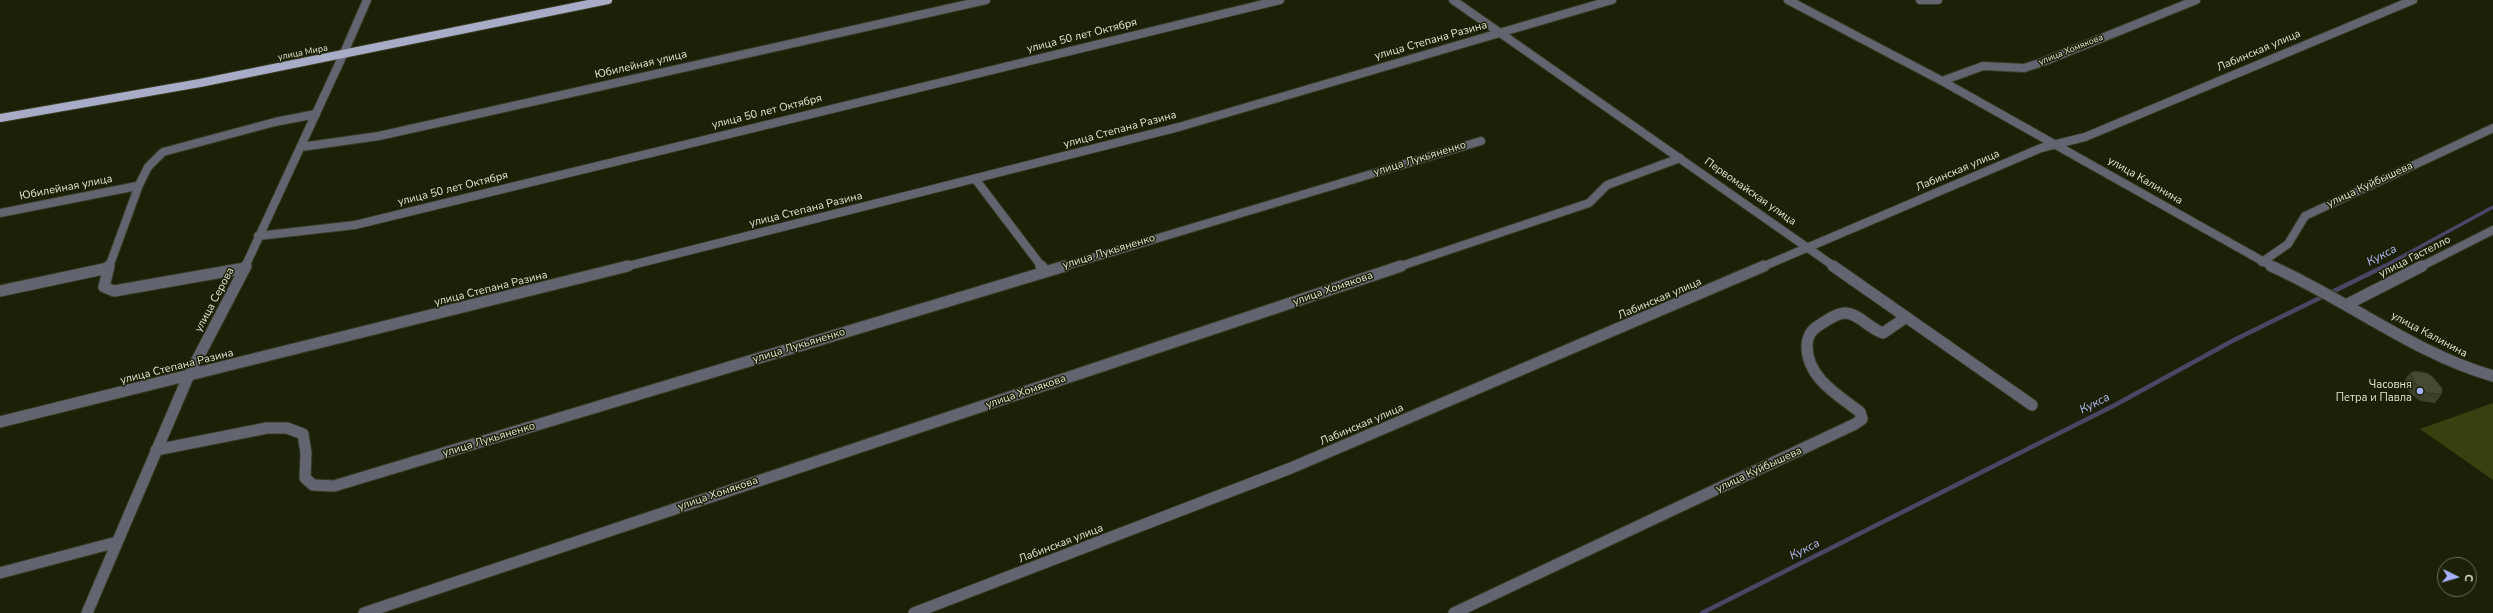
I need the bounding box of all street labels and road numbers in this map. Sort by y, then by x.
street label: улица 50 лет Октября [1025,16,1139,56]
street label: улица Степана Разина [1373,19,1489,63]
street label: Лабинская улица [2215,27,2303,75]
street label: улица Хомякова [2037,32,2105,68]
street label: улица Мира [277,43,329,63]
street label: Юбилейная улица [594,48,688,82]
street label: улица 50 лет Октября [710,92,824,132]
street label: улица Степана Разина [1062,109,1178,151]
street label: улица Лукьяненко [1372,139,1468,179]
street label: Лабинская улица [1914,147,2002,195]
street label: улица Калинина [2105,154,2185,208]
street label: Первомайская улица [1702,155,1798,229]
street label: улица Куйбышева [2325,159,2415,211]
street label: улица 50 лет Октября [396,169,510,209]
street label: Юбилейная улица [18,173,114,203]
street label: улица Степана Разина [748,190,864,230]
street label: улица Лукьяненко [1061,232,1157,272]
street label: улица Гастелло [2377,233,2453,281]
street label: улица Серова [192,265,238,335]
street label: улица Степана Разина [433,269,549,309]
street label: улица Хомякова [1291,269,1375,309]
street label: Лабинская улица [1616,275,1704,323]
street label: улица Калинина [2389,309,2469,361]
street label: улица Лукьяненко [751,326,847,366]
street label: улица Степана Разина [119,347,235,387]
street label: улица Хомякова [984,372,1068,412]
street label: Лабинская улица [1318,401,1406,449]
street label: улица Лукьяненко [441,420,537,460]
street label: улица Куйбышева [1714,444,1804,496]
street label: улица Хомякова [676,474,760,514]
street label: Лабинская улица [1017,522,1105,566]

